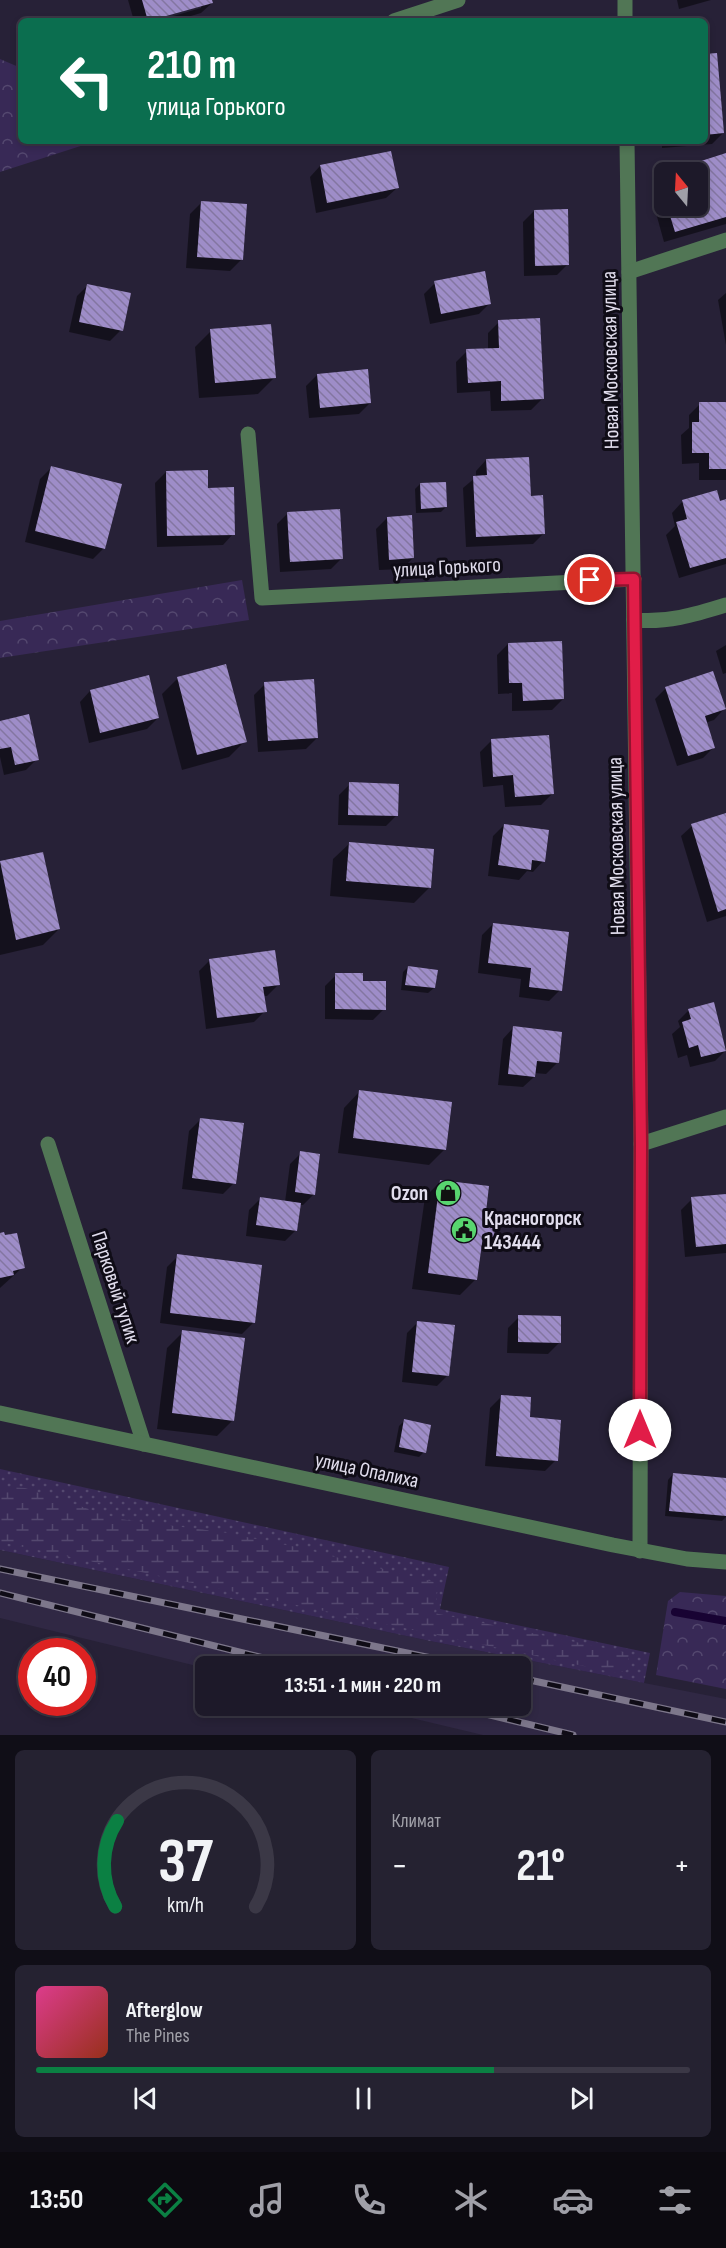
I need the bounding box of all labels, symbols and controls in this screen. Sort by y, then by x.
text: 210 m [147,40,236,91]
icon: left [48,42,126,120]
text: улица Горького [147,91,286,123]
north arrow [654,162,708,216]
map controls [654,162,708,216]
street label: Новая Московская улица [596,271,625,449]
street label: улица Горького [393,552,502,583]
pin [564,554,615,605]
icon: arrive [573,563,606,596]
street label: Новая Московская улица [602,757,631,935]
shop icon: Ozon [433,1178,463,1208]
place label: Ozon [391,1181,428,1206]
place label: Красногорск 143444 [484,1206,582,1255]
public building icon: Красногорск 143444 [449,1215,479,1245]
street label: Парковый тупик [86,1228,145,1346]
position arrow [608,1398,672,1462]
street label: улица Опалиха [313,1447,421,1494]
speed limit sign: 40 [18,1638,96,1716]
text: 13:51 · 1 мин · 220 m [285,1672,441,1699]
text: Климат [392,1809,441,1833]
text: 37 [158,1825,214,1900]
text: 21° [516,1839,565,1894]
text: − [392,1846,408,1886]
text: + [674,1846,690,1886]
text: km/h [167,1893,204,1918]
text: Afterglow [126,1997,203,2024]
text: The Pines [126,2024,190,2048]
icon: previous [129,2082,162,2115]
icon: pause [347,2082,380,2115]
icon: next [565,2082,598,2115]
icon: directions [144,2179,186,2221]
icon: music [246,2179,288,2221]
icon: phone [348,2179,390,2221]
icon: climate [450,2179,492,2221]
icon: car [552,2179,594,2221]
icon: filters [654,2179,696,2221]
text: 13:50 [30,2184,83,2216]

